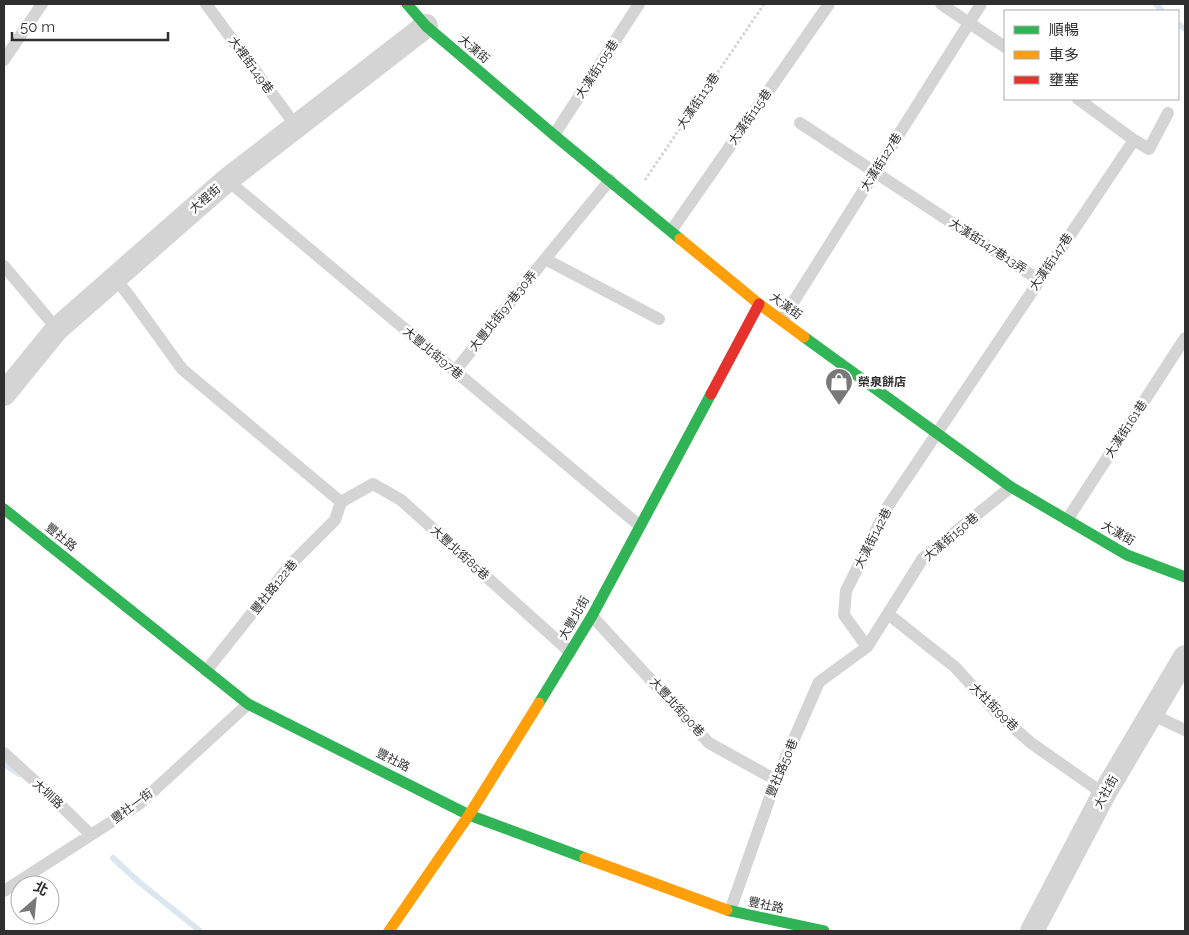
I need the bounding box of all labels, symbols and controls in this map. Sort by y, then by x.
scale bar [12,10,169,42]
legend [1004,10,1179,100]
text: 50 m [20,18,55,36]
text: 順暢 [1049,21,1079,39]
street label: 大漢街 [456,32,492,66]
street label: 大裡街149巷 [226,34,276,96]
street label: 大漢街105巷 [573,37,621,101]
text: 車多 [1049,46,1079,64]
street label: 大漢街113巷 [674,70,722,132]
text: 壅塞 [1049,71,1079,89]
street label: 大漢街115巷 [726,86,774,148]
street label: 大漢街127巷 [858,130,904,194]
street label: 大裡街 [187,182,223,216]
street label: 大漢街147巷13弄 [947,216,1029,276]
street label: 大漢街147巷 [1027,231,1075,293]
street label: 大豐北街97巷30弄 [466,268,540,354]
street label: 大漢街 [767,290,805,322]
street label: 大豐北街97巷 [400,324,466,382]
shop icon: 榮泉餅店 [824,367,854,406]
place label: 榮泉餅店 [858,375,906,389]
street label: 大漢街161巷 [1102,398,1150,460]
street label: 大漢街142巷 [852,505,894,571]
street label: 大漢街150巷 [921,510,981,564]
street label: 大漢街 [1099,518,1137,548]
street label: 豐社路 [43,520,79,554]
street label: 大豐北街85巷 [428,523,492,583]
street label: 豐社路122巷 [248,557,300,617]
street label: 大豐北街 [556,594,592,642]
street label: 大豐北街90巷 [647,675,707,739]
street label: 大社街99巷 [967,680,1021,734]
street label: 豐社路50巷 [763,737,801,799]
street label: 豐社路 [374,746,412,774]
street label: 大社街 [1091,773,1121,811]
street label: 大圳路 [30,777,66,811]
street label: 豐社一街 [109,786,155,826]
north arrow [10,875,60,925]
text: 北 [31,878,51,899]
street label: 豐社路 [747,894,785,916]

